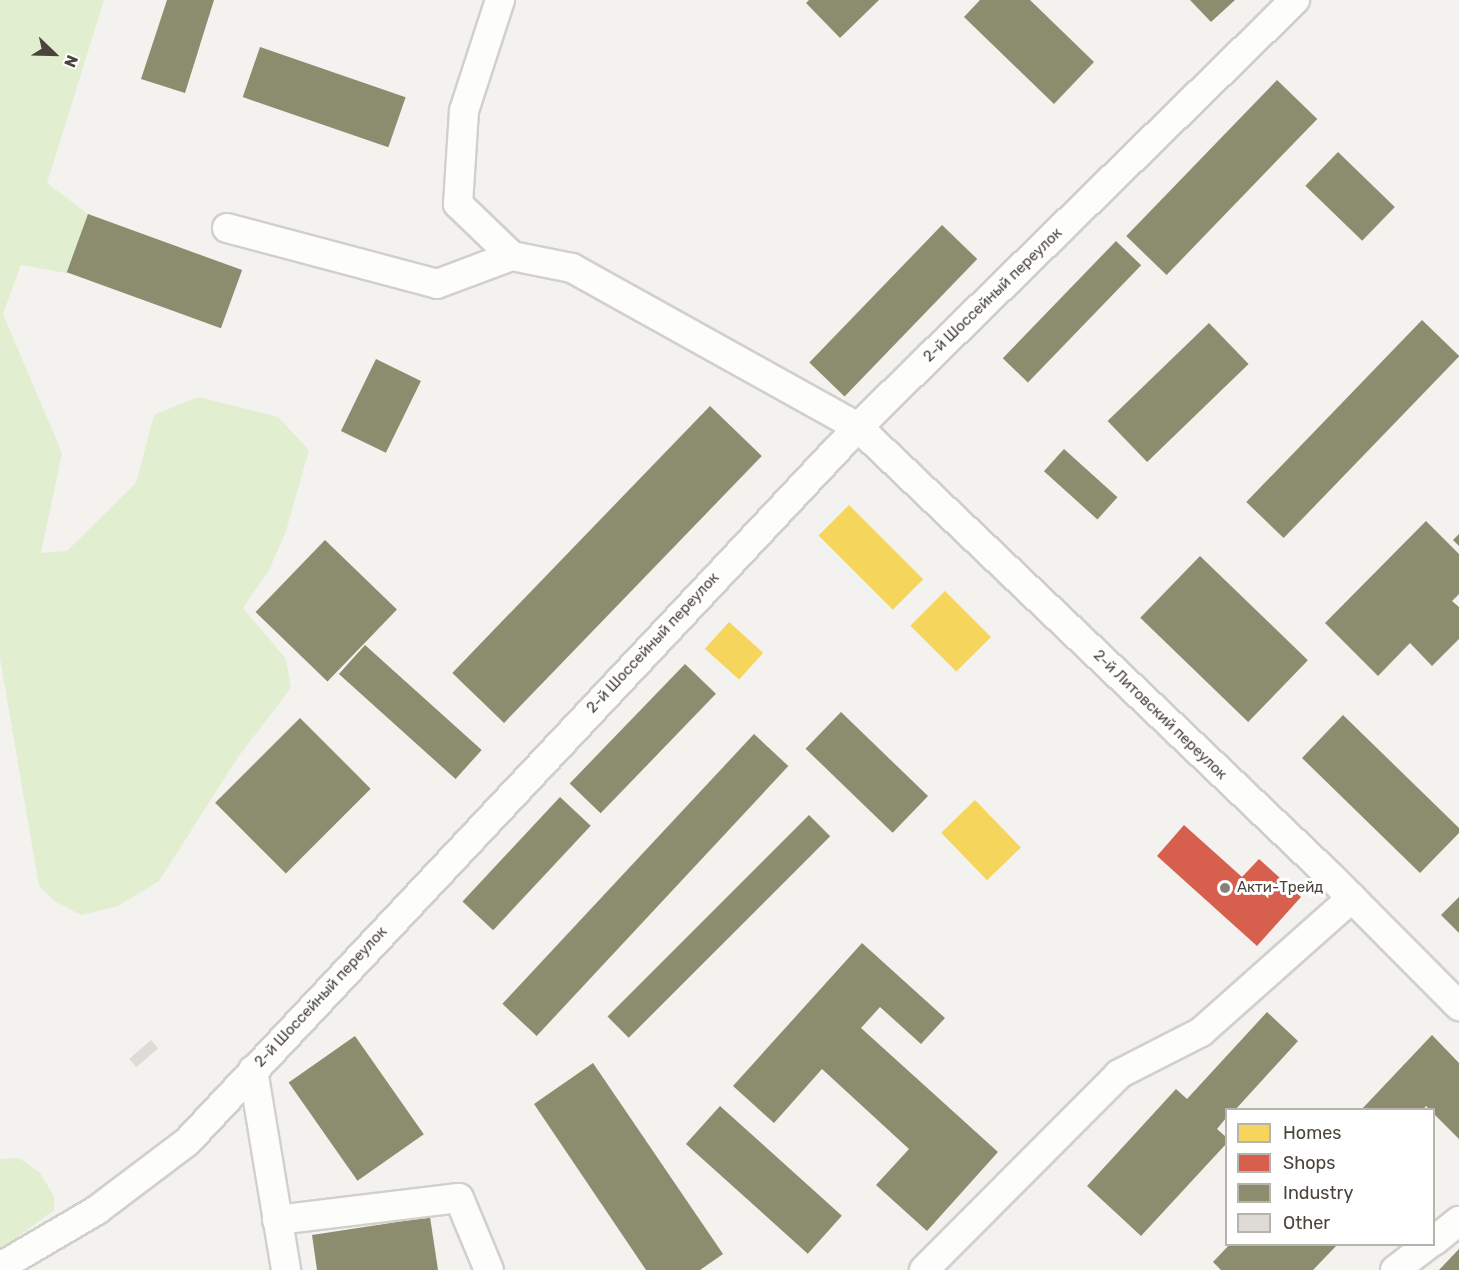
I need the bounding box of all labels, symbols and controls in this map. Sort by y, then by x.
north arrow [24,24,84,84]
text: N [60,52,82,70]
street label: 2-й Шоссейный переулок [920,224,1066,366]
street label: 2-й Шоссейный переулок [583,569,723,717]
street label: 2-й Литовский переулок [1090,646,1230,784]
place label: Акти-Трейд [1237,879,1323,897]
marker: Акти-Трейд [1218,881,1232,895]
street label: 2-й Шоссейный переулок [251,923,391,1071]
legend [1225,1108,1435,1246]
text: Homes [1283,1122,1341,1144]
text: Shops [1283,1152,1335,1174]
text: Industry [1283,1182,1353,1204]
text: Other [1283,1212,1330,1234]

